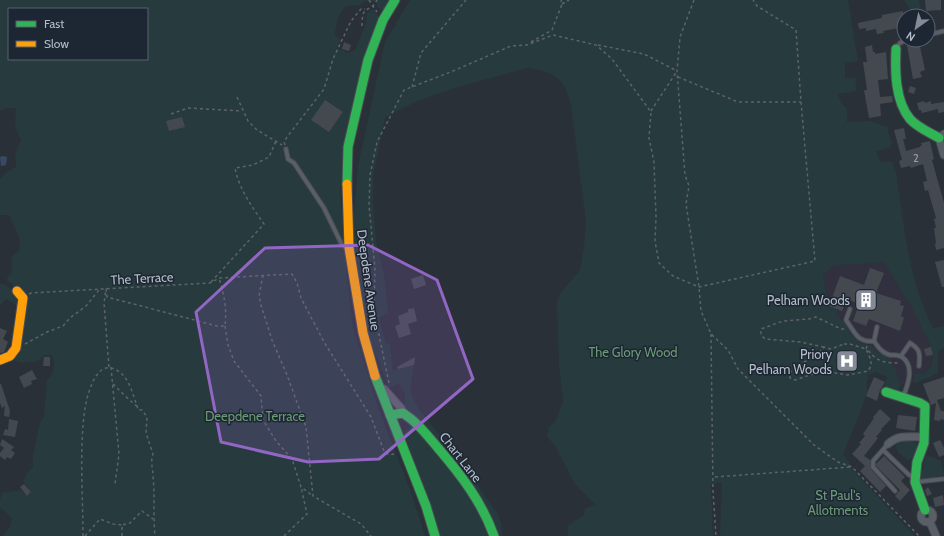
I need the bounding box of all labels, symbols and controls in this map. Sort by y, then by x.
legend [8,8,148,60]
north arrow [896,8,936,48]
text: Fast [44,16,64,31]
text: N [903,28,918,44]
text: Slow [44,36,69,51]
house number: 2 [913,151,919,165]
street label: Deepdene Avenue [354,228,384,332]
street label: The Terrace [110,268,174,288]
building icon: Pelham Woods [853,287,879,313]
place label: Pelham Woods [767,292,851,308]
park label: The Glory Wood [588,344,678,360]
place label: Priory Pelham Woods [749,346,833,377]
hospital icon: Priory Pelham Woods [834,348,860,374]
park label: Deepdene Terrace [205,408,305,424]
street label: Chart Lane [436,429,486,486]
park label: St Paul's Allotments [808,487,869,518]

